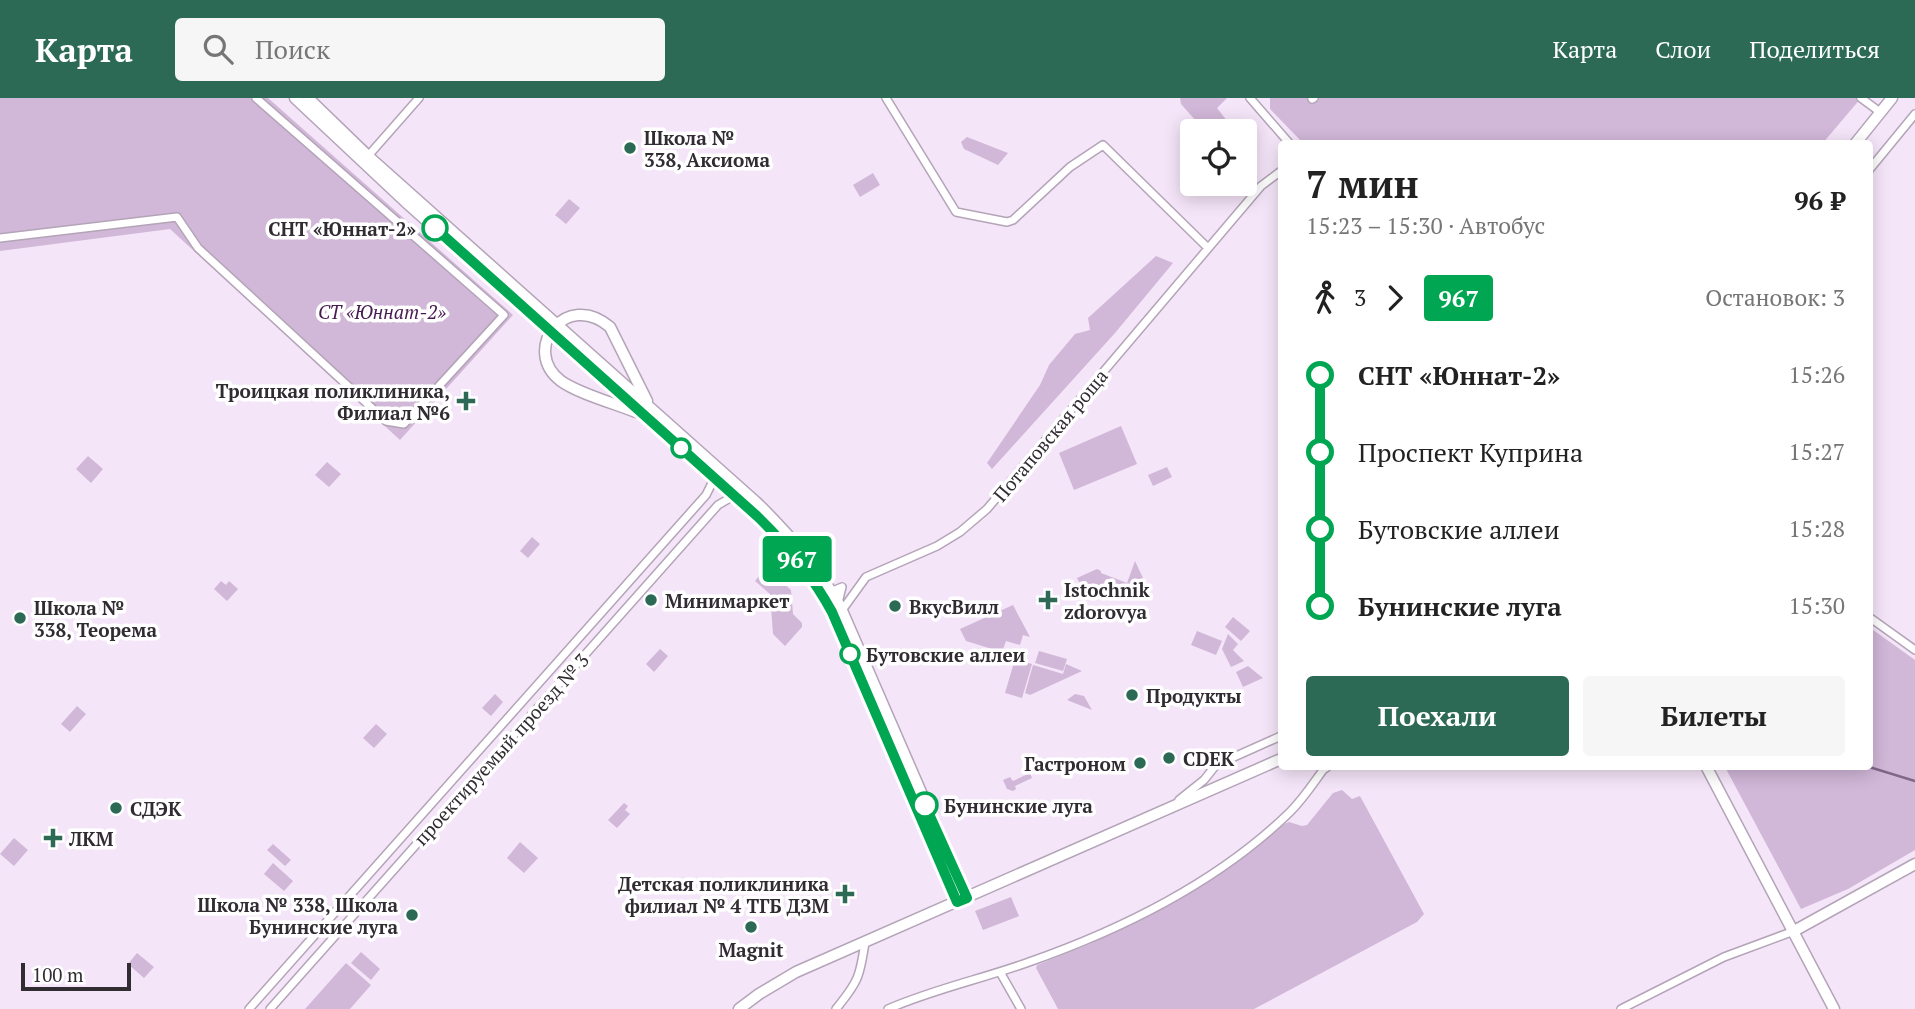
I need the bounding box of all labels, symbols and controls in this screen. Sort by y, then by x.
search box [175,18,665,81]
text: Карта [35,28,133,71]
icon: search [199,30,237,68]
text: Поиск [255,32,330,66]
text: Карта [1552,33,1617,65]
text: Слои [1655,33,1711,65]
text: Поделиться [1749,33,1880,65]
map controls [1180,119,1257,196]
button: locate [1180,119,1257,196]
place label: Школа № 338, Аксиома [644,125,771,172]
marker: Школа № 338, Аксиома [622,140,638,156]
text: 7 мин [1306,159,1419,209]
text: 96 ₽ [1794,183,1845,217]
text: 15:23 – 15:30 · Автобус [1306,210,1545,241]
marker: СНТ «Юннат-2» [422,215,448,241]
place label: СНТ «Юннат-2» [268,216,416,241]
icon: walk [1306,279,1344,317]
icon: forward [1376,279,1414,317]
text: 3 [1354,282,1366,313]
text: 967 [1438,282,1479,314]
text: Остановок: 3 [1705,282,1845,313]
park label: СТ «Юннат-2» [318,299,446,324]
text: СНТ «Юннат-2» [1358,358,1560,392]
text: 15:26 [1788,359,1845,390]
street label: Потаповская роща [987,363,1113,506]
place label: Троицкая поликлиника, Филиал №6 [216,378,450,425]
marker: Троицкая поликлиника, Филиал №6 [456,391,476,411]
text: Проспект Куприна [1358,435,1583,469]
text: 15:27 [1788,436,1845,467]
unlabelled marker [671,438,691,458]
text: Бутовские аллеи [1358,512,1560,546]
text: 15:28 [1788,513,1845,544]
line badge: 967 [757,536,837,582]
text: 967 [777,543,817,575]
place label: Istochnik zdorovya [1064,577,1150,624]
place label: Минимаркет [665,588,790,613]
text: Бунинские луга [1358,589,1562,623]
marker: Istochnik zdorovya [1038,590,1058,610]
text: 15:30 [1788,590,1845,621]
marker: Минимаркет [643,592,659,608]
place label: ВкусВилл [909,594,999,619]
place label: Школа № 338, Теорема [34,595,157,642]
marker: ВкусВилл [887,598,903,614]
marker: Школа № 338, Теорема [12,610,28,626]
place label: Бутовские аллеи [866,642,1026,667]
marker: Бутовские аллеи [840,644,860,664]
street label: проектируемый проезд № 3 [408,648,594,850]
button: Поехали [1306,676,1569,756]
button: Билеты [1583,676,1845,756]
place label: Продукты [1146,683,1242,708]
marker: Продукты [1124,687,1140,703]
place label: CDEK [1183,746,1235,771]
marker: CDEK [1161,750,1177,766]
place label: Гастроном [1024,751,1126,776]
marker: Гастроном [1132,755,1148,771]
marker: Бунинские луга [912,792,938,818]
place label: Бунинские луга [944,793,1093,818]
place label: СДЭК [130,796,182,821]
marker: СДЭК [108,800,124,816]
place label: ЛКМ [68,826,114,851]
marker: ЛКМ [43,828,63,848]
place label: Детская поликлиника филиал № 4 ТГБ ДЗМ [618,871,829,918]
marker: Детская поликлиника филиал № 4 ТГБ ДЗМ [835,884,855,904]
place label: Школа № 338, Школа Бунинские луга [197,892,398,939]
marker: Школа № 338, Школа Бунинские луга [404,907,420,923]
marker: Magnit [743,919,759,935]
place label: Magnit [718,937,784,962]
scale bar [21,960,131,992]
text: 100 m [32,962,83,987]

